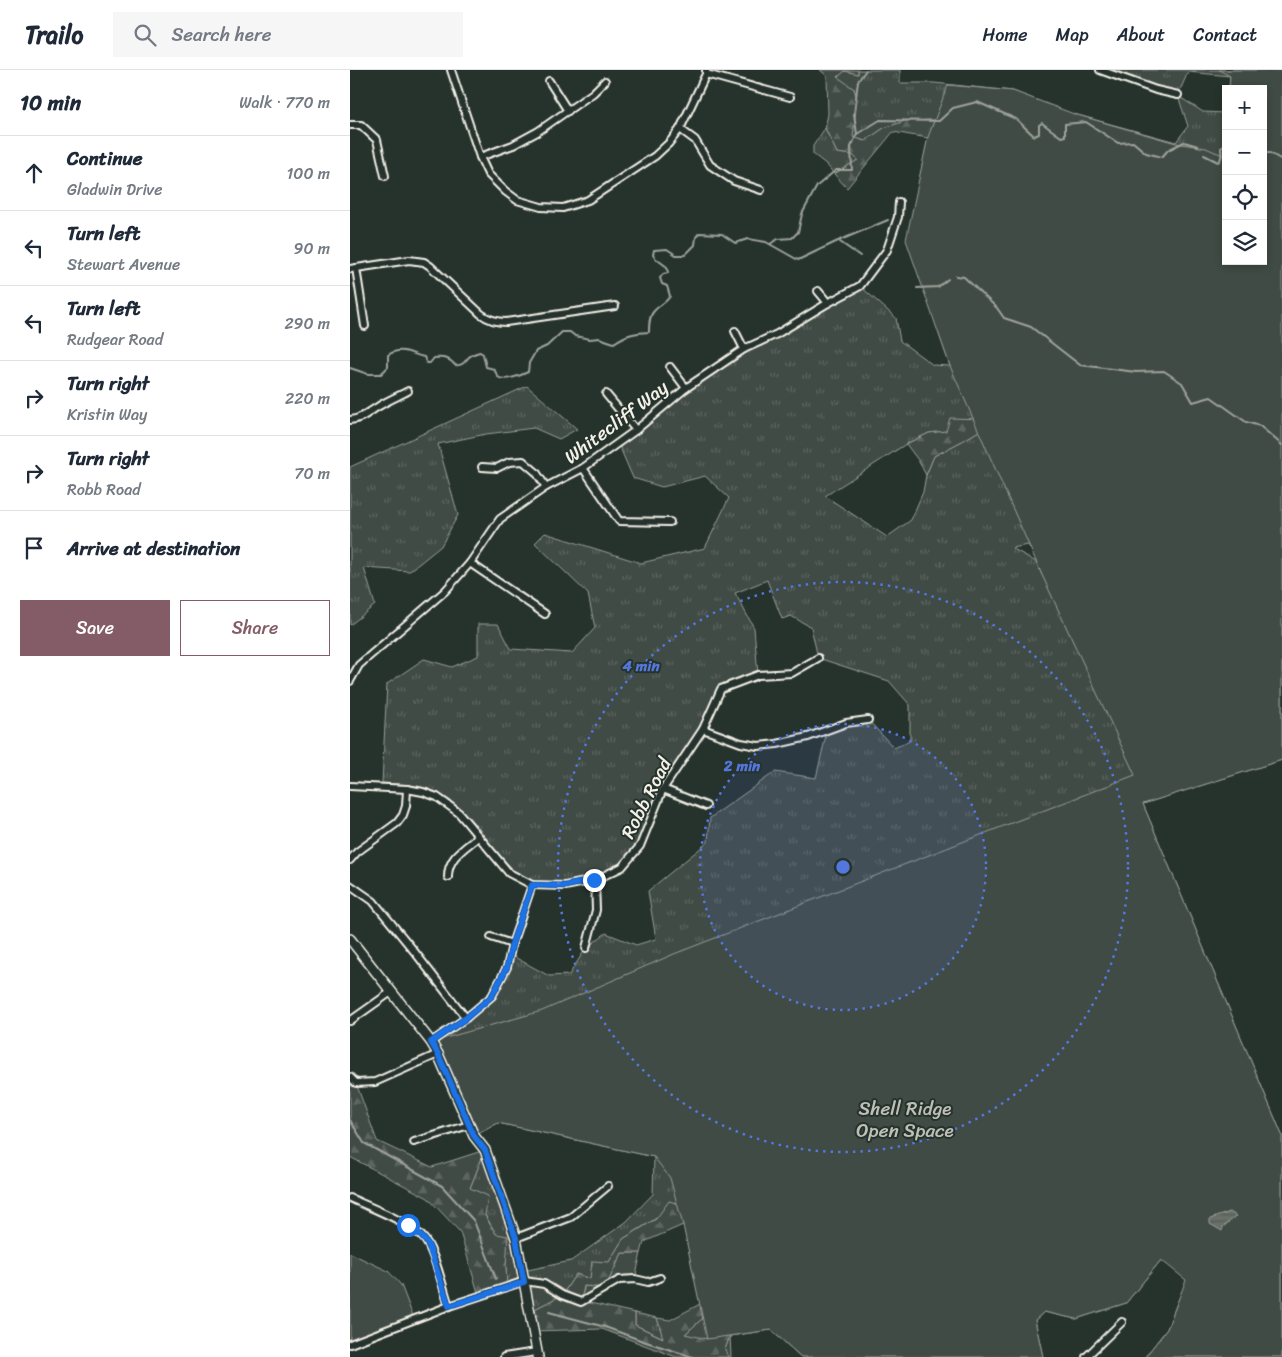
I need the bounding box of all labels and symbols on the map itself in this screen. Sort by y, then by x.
street label: Whitecliff Way [557,371,676,472]
text: 4 min [621,653,660,679]
street label: Robb Road [611,750,681,844]
text: 2 min [723,753,761,779]
centre of rings [834,858,852,876]
route end [583,869,606,892]
park label: Shell Ridge Open Space [856,1092,954,1147]
route start [397,1214,420,1237]

